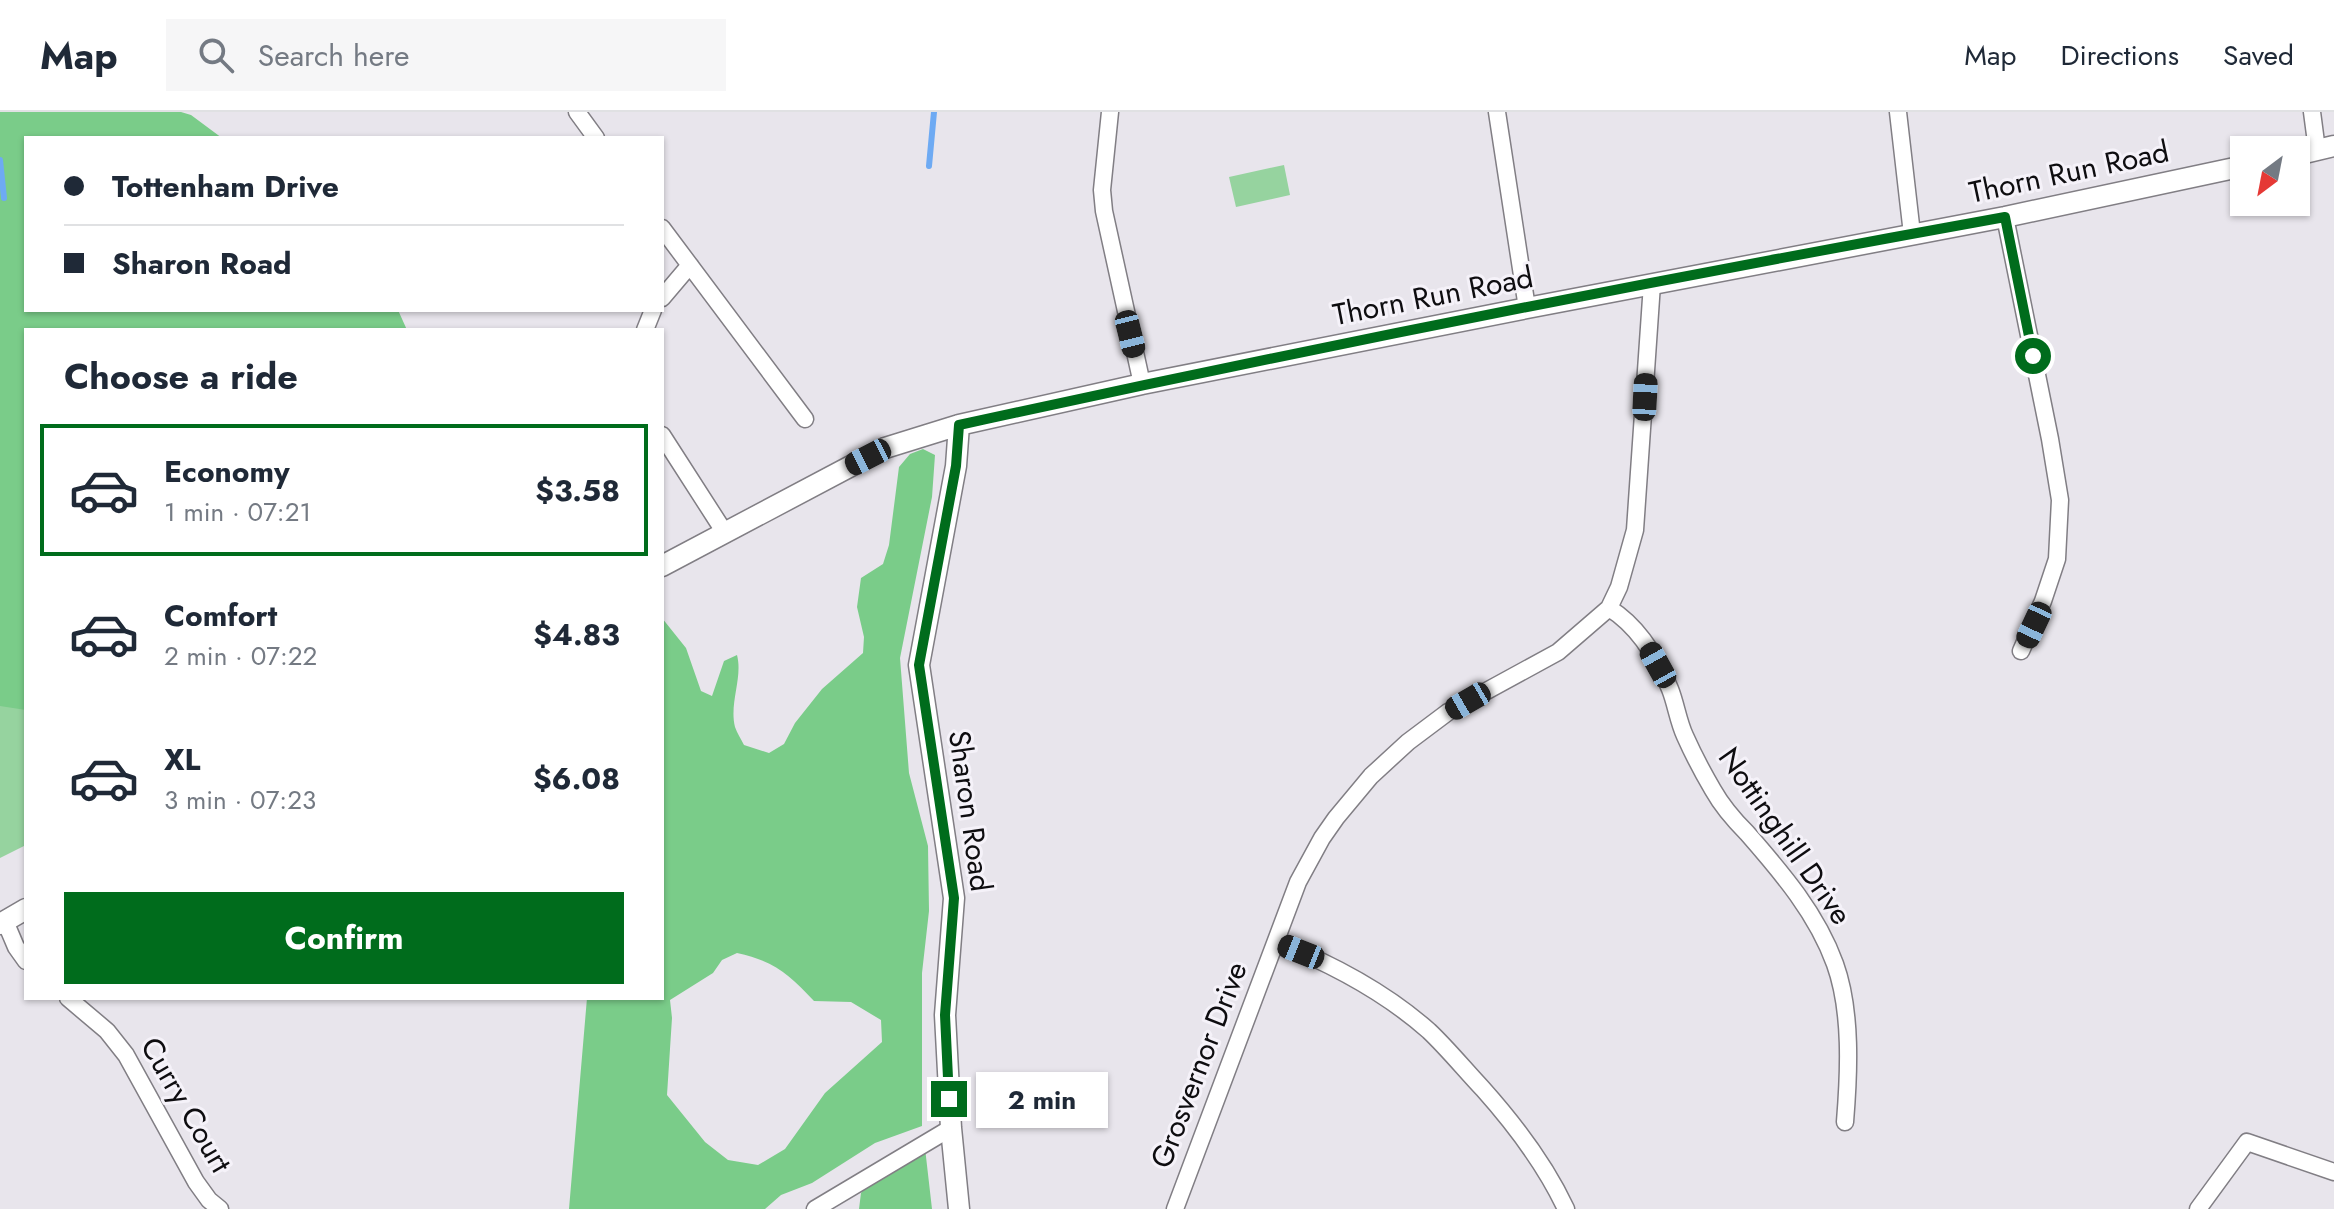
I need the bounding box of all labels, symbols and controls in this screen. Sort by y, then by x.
search box [166,19,726,91]
text: Map [40,28,118,83]
icon: search [194,33,238,77]
text: Search here [258,34,410,77]
text: Map [1964,35,2016,76]
text: Directions [2060,35,2179,76]
text: Saved [2223,35,2294,76]
street label: Thorn Run Road [1965,129,2173,214]
north arrow [2230,136,2310,216]
map controls [2230,136,2310,216]
text: Tottenham Drive [112,165,339,208]
text: Sharon Road [112,242,292,285]
street label: Thorn Run Road [1329,255,1537,336]
car [1113,308,1147,360]
route start [2015,338,2051,374]
text: Choose a ride [64,350,298,402]
car [1632,372,1658,422]
car [841,435,895,479]
text: Economy [164,450,290,493]
icon: car [68,454,140,526]
text: $3.58 [535,469,620,512]
text: 1 min · 07:21 [164,493,311,531]
text: Comfort [164,594,277,637]
icon: car [68,598,140,670]
car [2013,598,2055,652]
text: $4.83 [533,613,620,656]
text: 2 min · 07:22 [164,637,317,675]
car [1636,638,1680,692]
car [1441,679,1495,723]
street label: Sharon Road [938,728,1003,894]
text: XL [164,738,200,781]
street label: Nottinghill Drive [1708,738,1863,933]
icon: car [68,742,140,814]
text: $6.08 [533,757,620,800]
text: 3 min · 07:23 [164,781,316,819]
button: Confirm [64,892,624,984]
car [1274,932,1328,972]
street label: Grosvernor Drive [1139,955,1258,1174]
street label: Curry Court [130,1029,243,1181]
callout: 2 min [977,1071,1109,1127]
route end [931,1081,967,1117]
text: 2 min [1008,1081,1076,1119]

